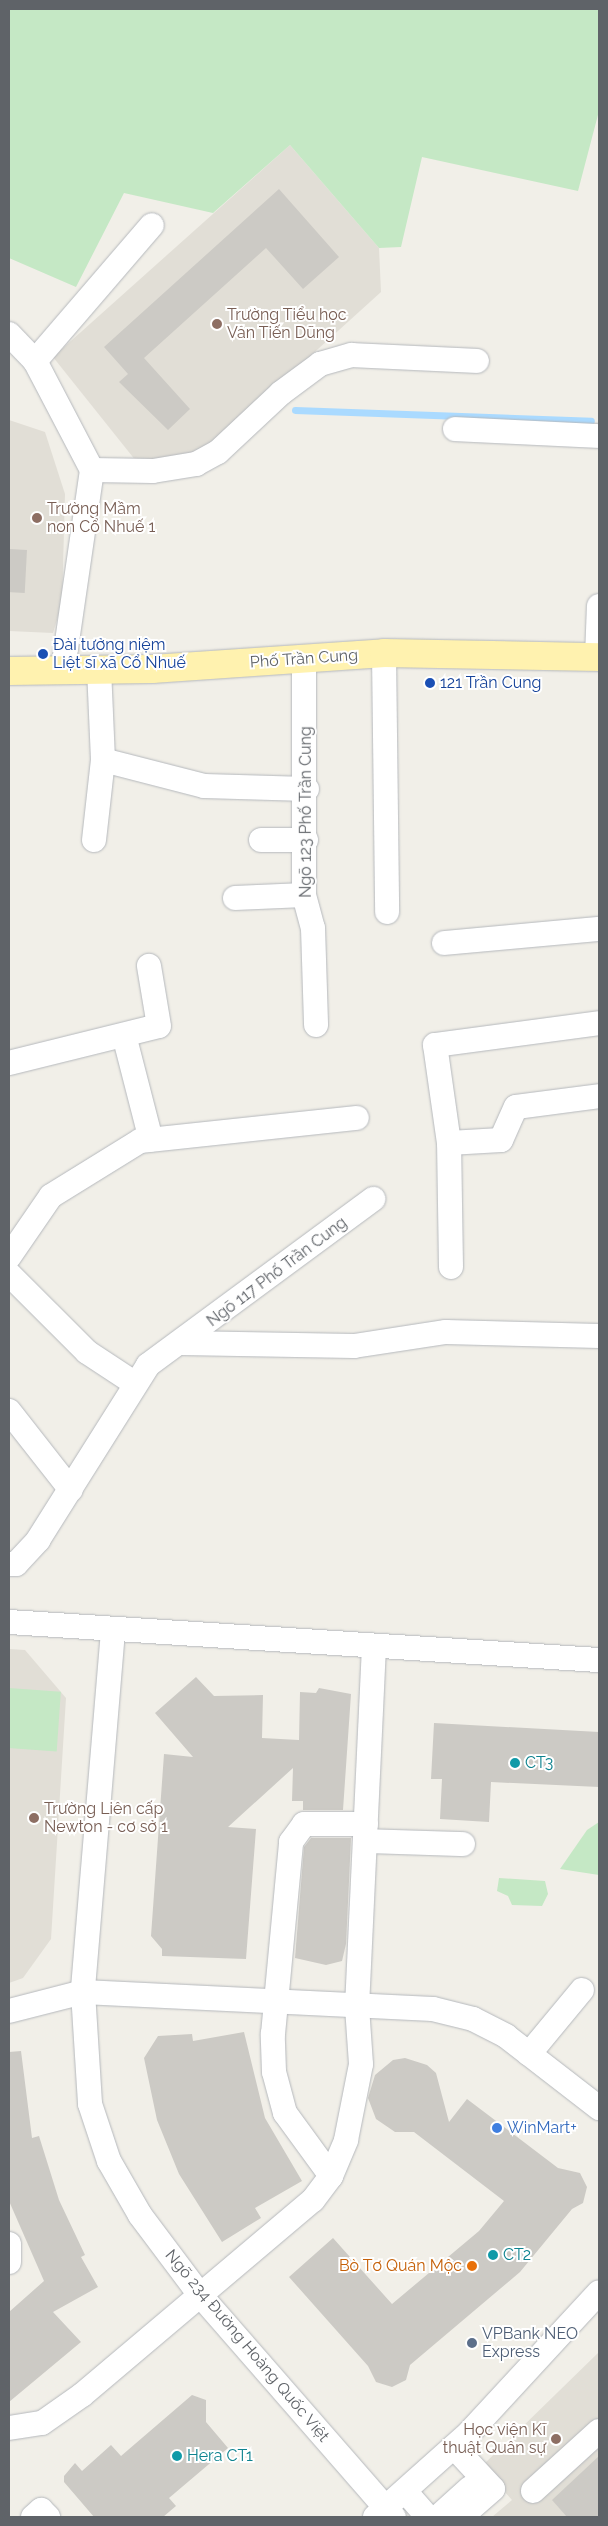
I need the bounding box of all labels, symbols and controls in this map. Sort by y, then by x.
place label: Trường Tiểu học Văn Tiến Dũng [227,305,347,343]
marker: Trường Tiểu học Văn Tiến Dũng [211,318,223,330]
place label: Trường Mầm non Cổ Nhuế 1 [47,499,155,537]
marker: Trường Mầm non Cổ Nhuế 1 [31,512,43,524]
place label: Đài tưởng niệm Liệt sĩ xã Cổ Nhuế [53,635,186,673]
street label: Phố Trần Cung [249,646,359,672]
marker: Đài tưởng niệm Liệt sĩ xã Cổ Nhuế [37,648,49,660]
place label: 121 Trần Cung [440,673,542,693]
marker: 121 Trần Cung [424,677,436,689]
street label: Ngõ 123 Phố Trần Cung [296,726,316,898]
street label: Ngõ 117 Phố Trần Cung [203,1213,351,1331]
place label: CT3 [525,1753,553,1773]
marker: CT3 [509,1757,521,1769]
place label: Trường Liên cấp Newton - cơ sở 1 [44,1799,168,1837]
marker: Trường Liên cấp Newton - cơ sở 1 [28,1812,40,1824]
place label: WinMart+ [507,2118,577,2138]
marker: WinMart+ [491,2122,503,2134]
place label: CT2 [503,2245,531,2265]
street label: Ngõ 234 Đường Hoàng Quốc Việt [161,2246,333,2446]
marker: CT2 [487,2249,499,2261]
place label: Bò Tơ Quán Mộc [338,2256,462,2276]
marker: Bò Tơ Quán Mộc [466,2260,478,2272]
place label: VPBank NEO Express [482,2324,578,2362]
marker: VPBank NEO Express [466,2337,478,2349]
place label: Học viện Kĩ thuật Quân sự [443,2420,546,2458]
marker: Học viện Kĩ thuật Quân sự [550,2433,562,2445]
place label: Hera CT1 [187,2446,253,2466]
marker: Hera CT1 [171,2450,183,2462]

